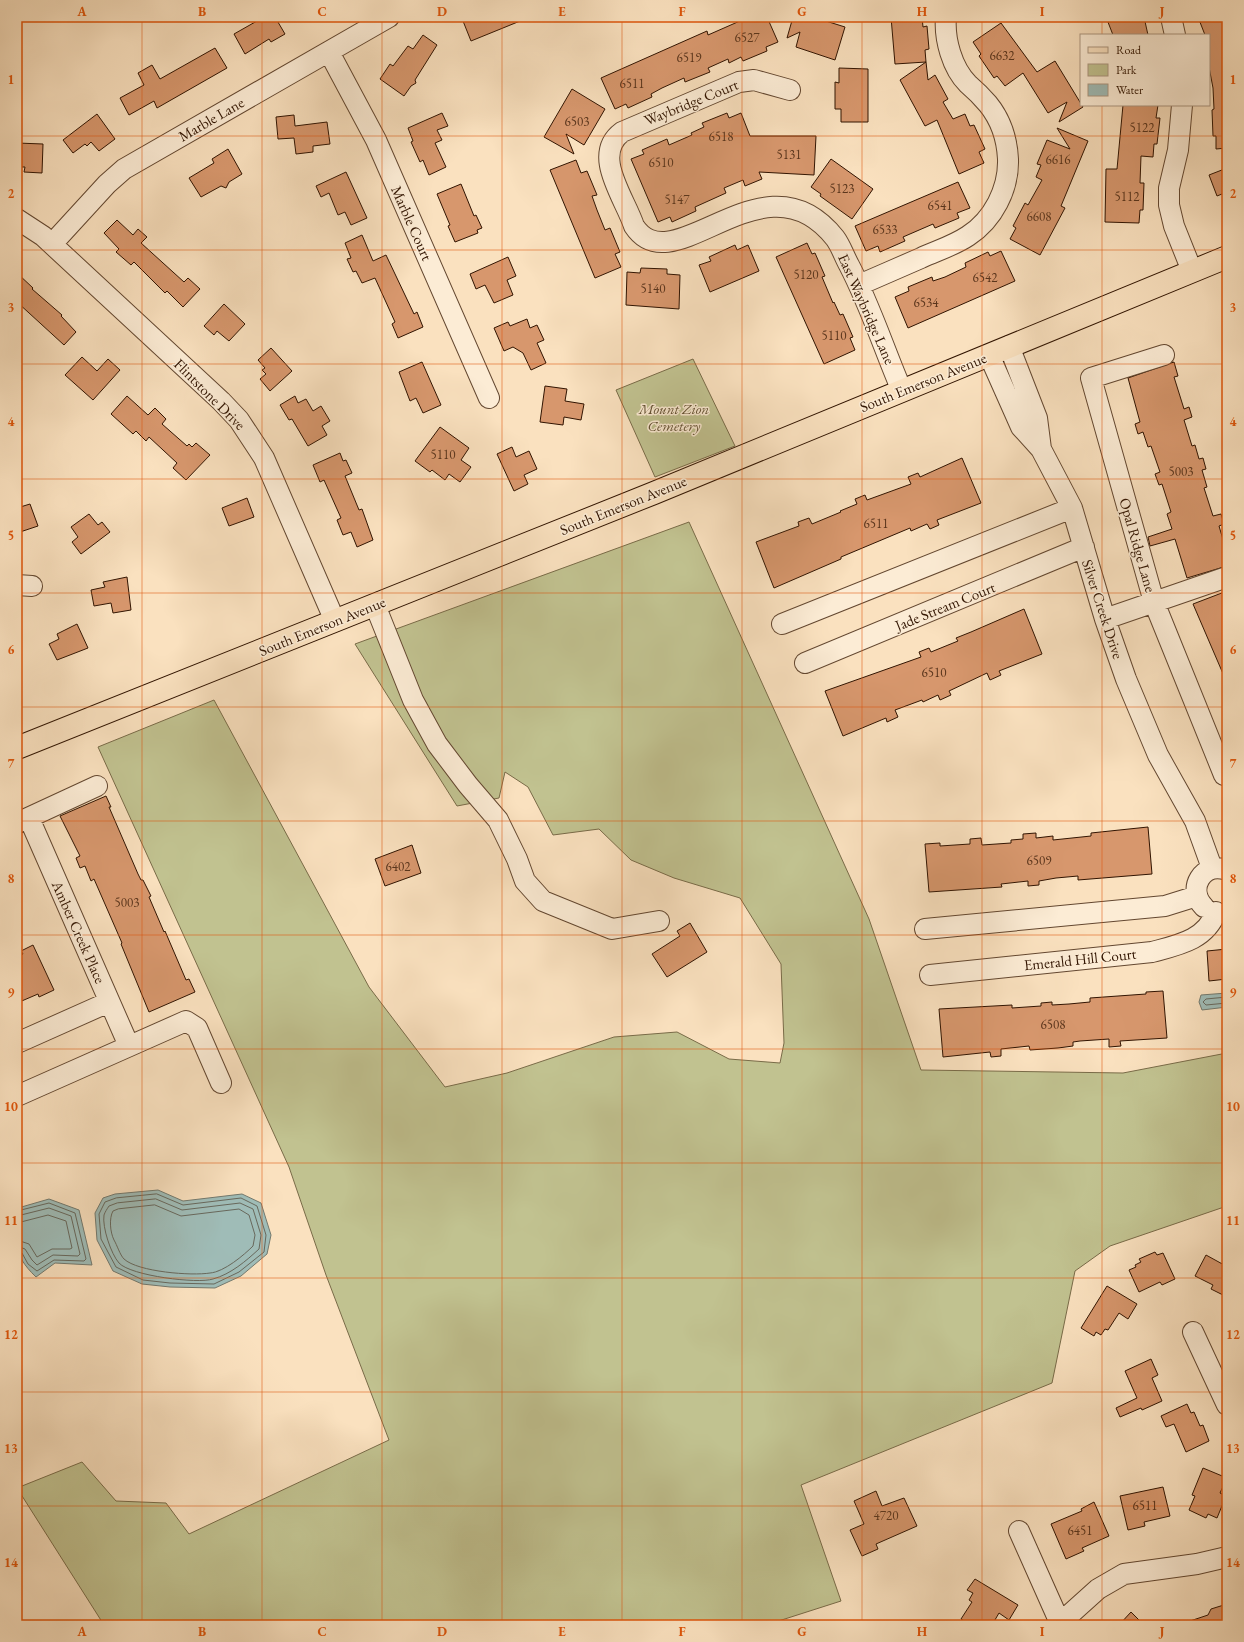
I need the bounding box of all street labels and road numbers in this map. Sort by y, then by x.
street label: Waybridge Court [641,74,741,129]
street label: Marble Lane [175,93,247,145]
street label: Marble Court [387,183,437,264]
street label: East Waybridge Lane [834,251,900,367]
street label: South Emerson Avenue [857,348,989,416]
street label: Flintstone Drive [170,354,250,434]
street label: South Emerson Avenue [557,471,689,539]
street label: Opal Ridge Lane [1115,496,1161,595]
street label: Silver Creek Drive [1078,557,1128,661]
street label: Jade Stream Court [890,577,998,635]
street label: South Emerson Avenue [256,592,388,660]
street label: Amber Creek Place [47,877,110,986]
street label: Emerald Hill Court [1023,944,1137,974]

